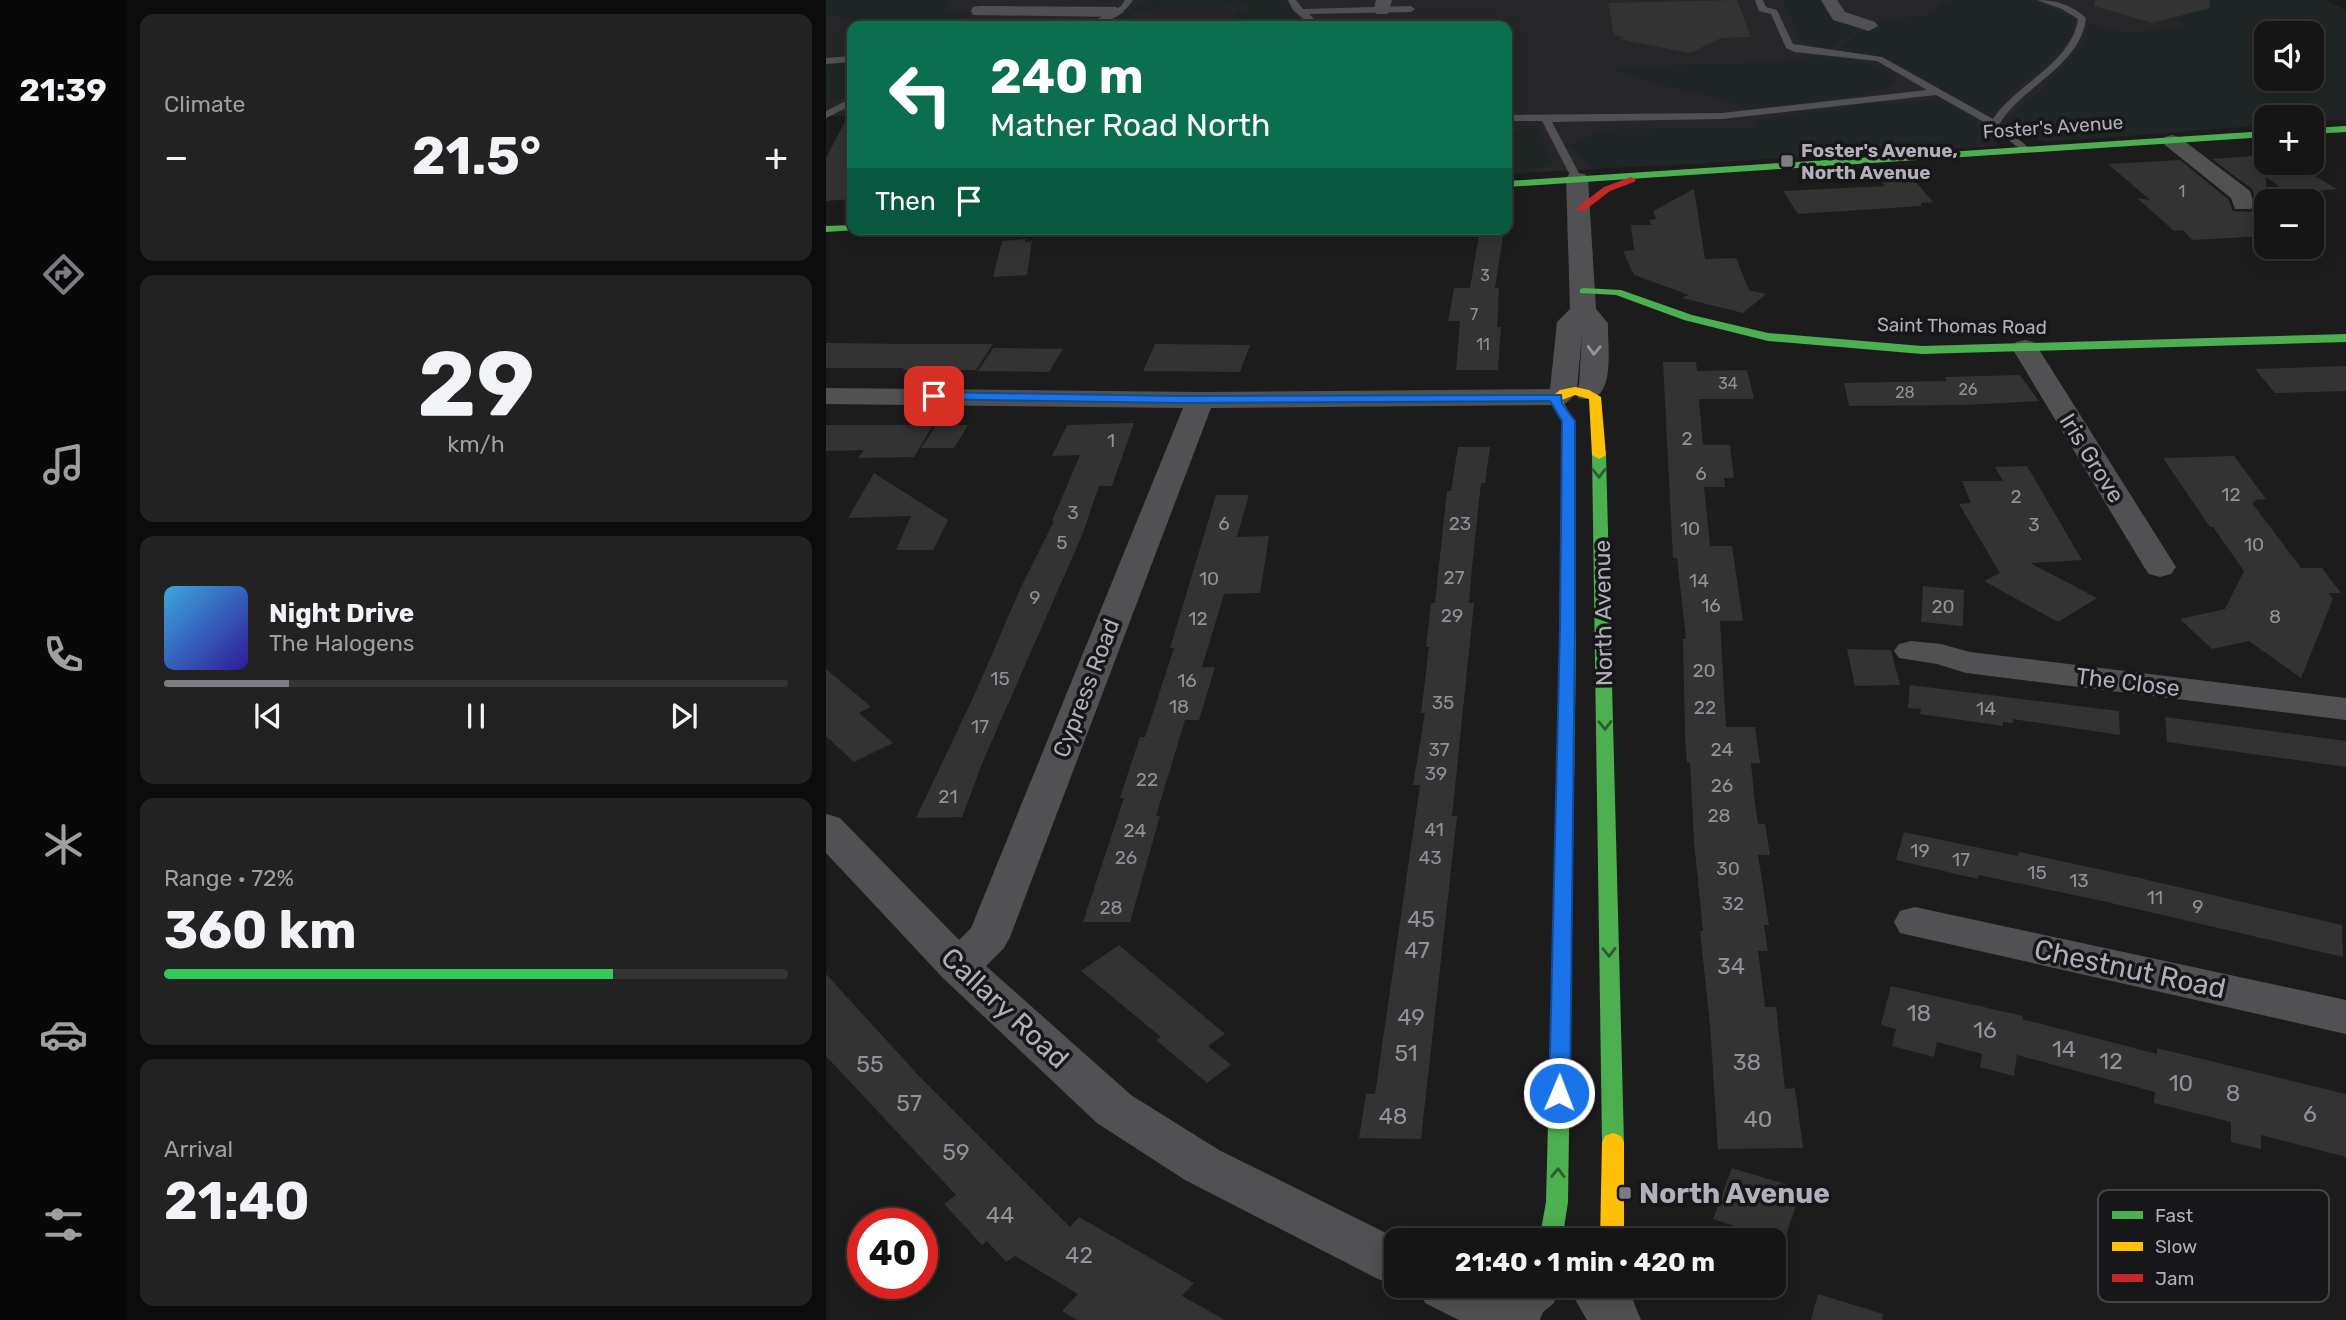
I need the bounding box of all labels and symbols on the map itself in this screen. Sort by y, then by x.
street label: Foster's Avenue [1982,111,2124,143]
place label: Foster's Avenue, North Avenue [1801,139,1958,184]
marker: Foster's Avenue, North Avenue [1779,153,1795,169]
house number: 1 [2179,182,2185,201]
house number: 3 [1480,266,1490,285]
house number: 7 [1470,305,1478,324]
street label: Saint Thomas Road [1877,313,2047,339]
house number: 11 [1476,335,1490,354]
one-way arrow [1586,345,1602,356]
pin [904,366,964,426]
house number: 34 [1718,374,1738,393]
house number: 26 [1958,380,1978,399]
house number: 28 [1895,383,1915,402]
street label: Iris Grove [2054,408,2130,508]
house number: 2 [1681,427,1693,450]
house number: 1 [1107,429,1115,452]
house number: 6 [1695,462,1707,485]
one-way arrow [1592,467,1607,478]
house number: 12 [2221,483,2241,506]
house number: 2 [2010,485,2022,508]
house number: 3 [1067,501,1079,524]
house number: 6 [1218,512,1230,535]
house number: 23 [1449,512,1471,535]
house number: 3 [2028,513,2040,536]
house number: 10 [1680,517,1700,540]
house number: 5 [1056,531,1068,554]
house number: 10 [2244,533,2264,556]
street label: North Avenue [1588,540,1618,686]
house number: 27 [1444,566,1465,589]
house number: 10 [1199,567,1219,590]
house number: 14 [1689,569,1709,592]
house number: 9 [1029,586,1041,609]
house number: 16 [1701,594,1721,617]
house number: 20 [1931,595,1955,618]
house number: 29 [1441,604,1463,627]
house number: 8 [2269,605,2281,628]
house number: 12 [1188,607,1208,630]
street label: Cypress Road [1047,614,1125,762]
house number: 20 [1692,659,1716,682]
street label: The Close [2075,662,2181,702]
house number: 15 [990,667,1010,690]
house number: 16 [1177,669,1197,692]
house number: 35 [1432,691,1454,714]
house number: 18 [1169,695,1189,718]
house number: 22 [1694,696,1716,719]
house number: 14 [1976,697,1996,720]
house number: 17 [971,715,989,738]
one-way arrow [1597,720,1613,730]
house number: 37 [1428,738,1450,761]
house number: 24 [1711,738,1734,761]
house number: 39 [1425,762,1447,785]
house number: 22 [1136,768,1158,791]
house number: 26 [1711,774,1733,797]
house number: 21 [938,785,958,808]
house number: 28 [1707,804,1731,827]
house number: 41 [1424,818,1444,841]
house number: 24 [1124,819,1147,842]
house number: 19 [1910,839,1930,862]
house number: 26 [1115,846,1137,869]
house number: 43 [1418,846,1442,869]
house number: 17 [1952,848,1970,871]
house number: 30 [1716,857,1740,880]
house number: 15 [2027,861,2047,884]
house number: 13 [2069,869,2089,892]
house number: 11 [2147,886,2163,909]
house number: 32 [1722,892,1744,915]
house number: 9 [2192,895,2204,918]
house number: 28 [1099,896,1123,919]
house number: 45 [1407,905,1435,933]
street label: Chestnut Road [2031,933,2229,1005]
house number: 47 [1404,936,1430,964]
street label: Callary Road [935,941,1075,1075]
one-way arrow [1601,947,1617,958]
house number: 34 [1717,952,1745,980]
house number: 18 [1907,999,1931,1027]
house number: 49 [1397,1003,1425,1031]
house number: 16 [1973,1016,1997,1044]
house number: 14 [2052,1035,2076,1063]
house number: 51 [1394,1039,1418,1067]
house number: 12 [2099,1047,2123,1075]
house number: 38 [1733,1048,1761,1076]
house number: 55 [856,1050,884,1078]
position arrow [1522,1056,1596,1130]
house number: 10 [2169,1069,2193,1097]
house number: 8 [2226,1079,2240,1107]
house number: 57 [896,1089,922,1117]
house number: 6 [2303,1100,2317,1128]
house number: 48 [1379,1102,1407,1130]
house number: 40 [1744,1105,1772,1133]
house number: 59 [942,1138,970,1166]
one-way arrow [1550,1167,1566,1178]
place label: North Avenue [1639,1177,1830,1210]
marker: North Avenue [1617,1185,1633,1201]
legend [2098,1190,2329,1302]
house number: 44 [986,1201,1014,1229]
text: Fast [2155,1204,2194,1227]
speed limit sign: 40 [847,1208,938,1299]
text: Slow [2155,1235,2197,1258]
house number: 42 [1065,1241,1093,1269]
text: Jam [2155,1267,2194,1290]

